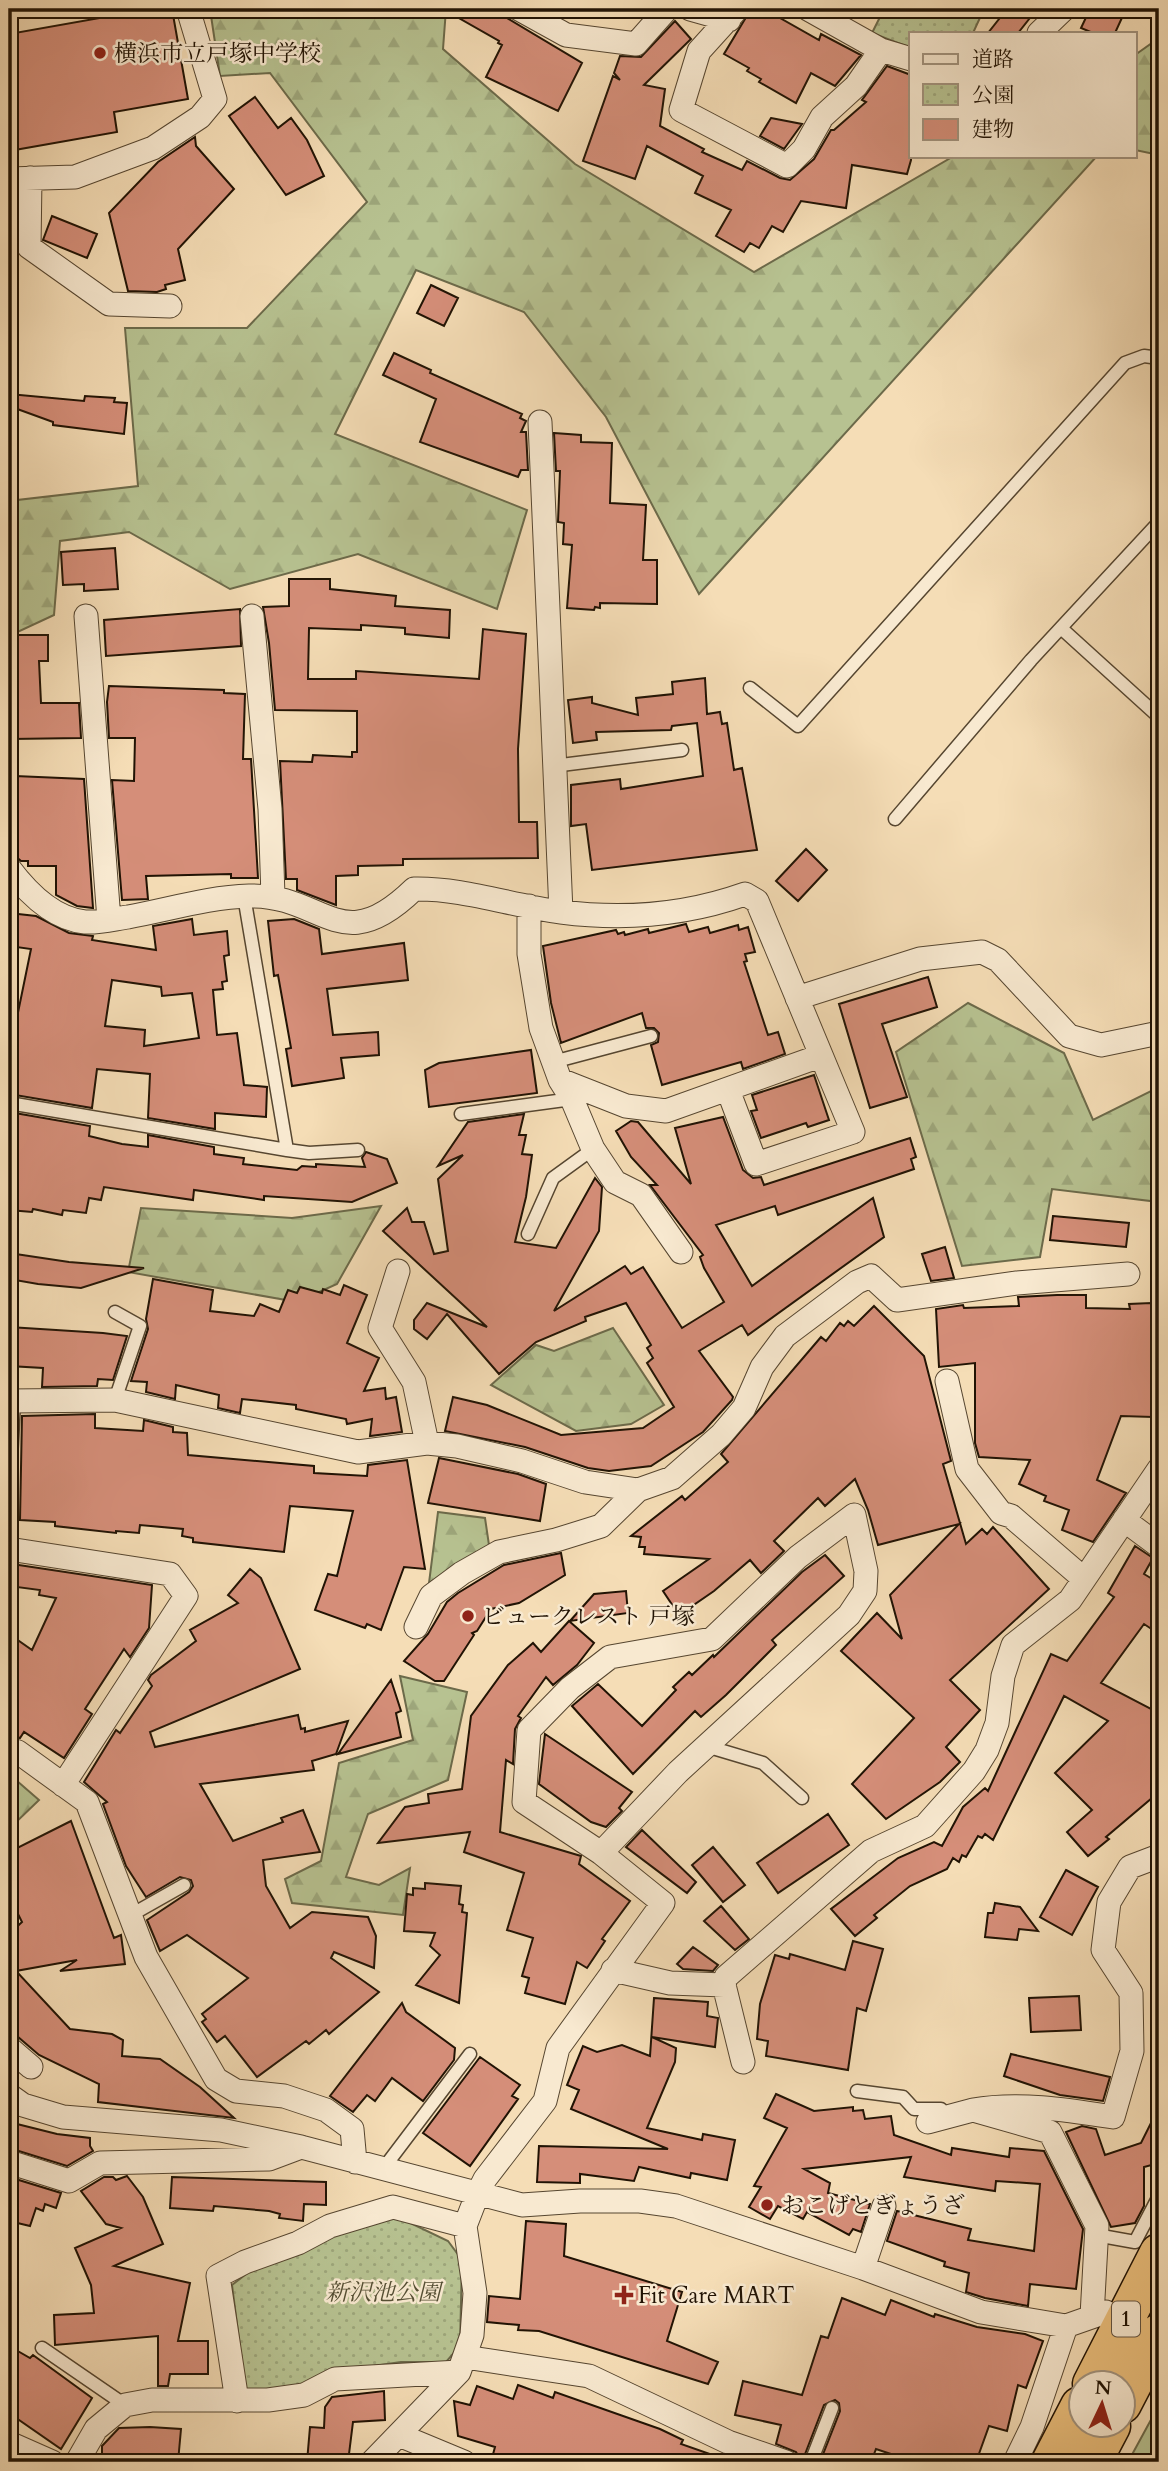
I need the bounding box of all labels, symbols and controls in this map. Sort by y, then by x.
legend [909,32,1136,158]
place label: 横浜市立戸塚中学校 [114,38,321,69]
marker: 横浜市立戸塚中学校 [92,45,108,61]
text: 道路 [972,45,1014,74]
text: 公園 [972,81,1014,110]
text: 建物 [972,115,1014,144]
place label: ビュークレスト 戸塚 [482,1601,695,1632]
marker: ビュークレスト 戸塚 [460,1608,476,1624]
place label: おこげとぎょうざ [781,2190,965,2221]
marker: おこげとぎょうざ [759,2197,775,2213]
park label: 新沢池公園 [326,2277,445,2308]
place label: Fit Care MART [638,2280,795,2311]
marker: Fit Care MART [616,2287,632,2303]
road number: 1 [1112,2302,1140,2336]
north arrow [1066,2370,1136,2440]
text: N [1094,2374,1113,2402]

